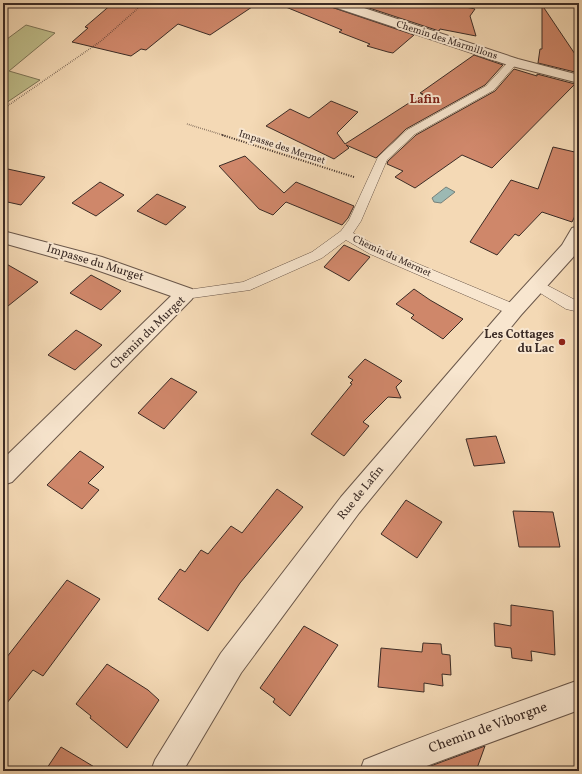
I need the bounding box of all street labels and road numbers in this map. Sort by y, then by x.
street label: Chemin des Marmillons [395,17,499,63]
street label: Impasse des Mermet [237,126,328,168]
street label: Chemin du Mermet [350,232,434,281]
street label: Impasse du Murget [44,241,146,285]
street label: Chemin du Murget [107,293,189,373]
street label: Rue de Lafin [334,463,388,523]
street label: Chemin de Viborgne [426,698,550,758]

